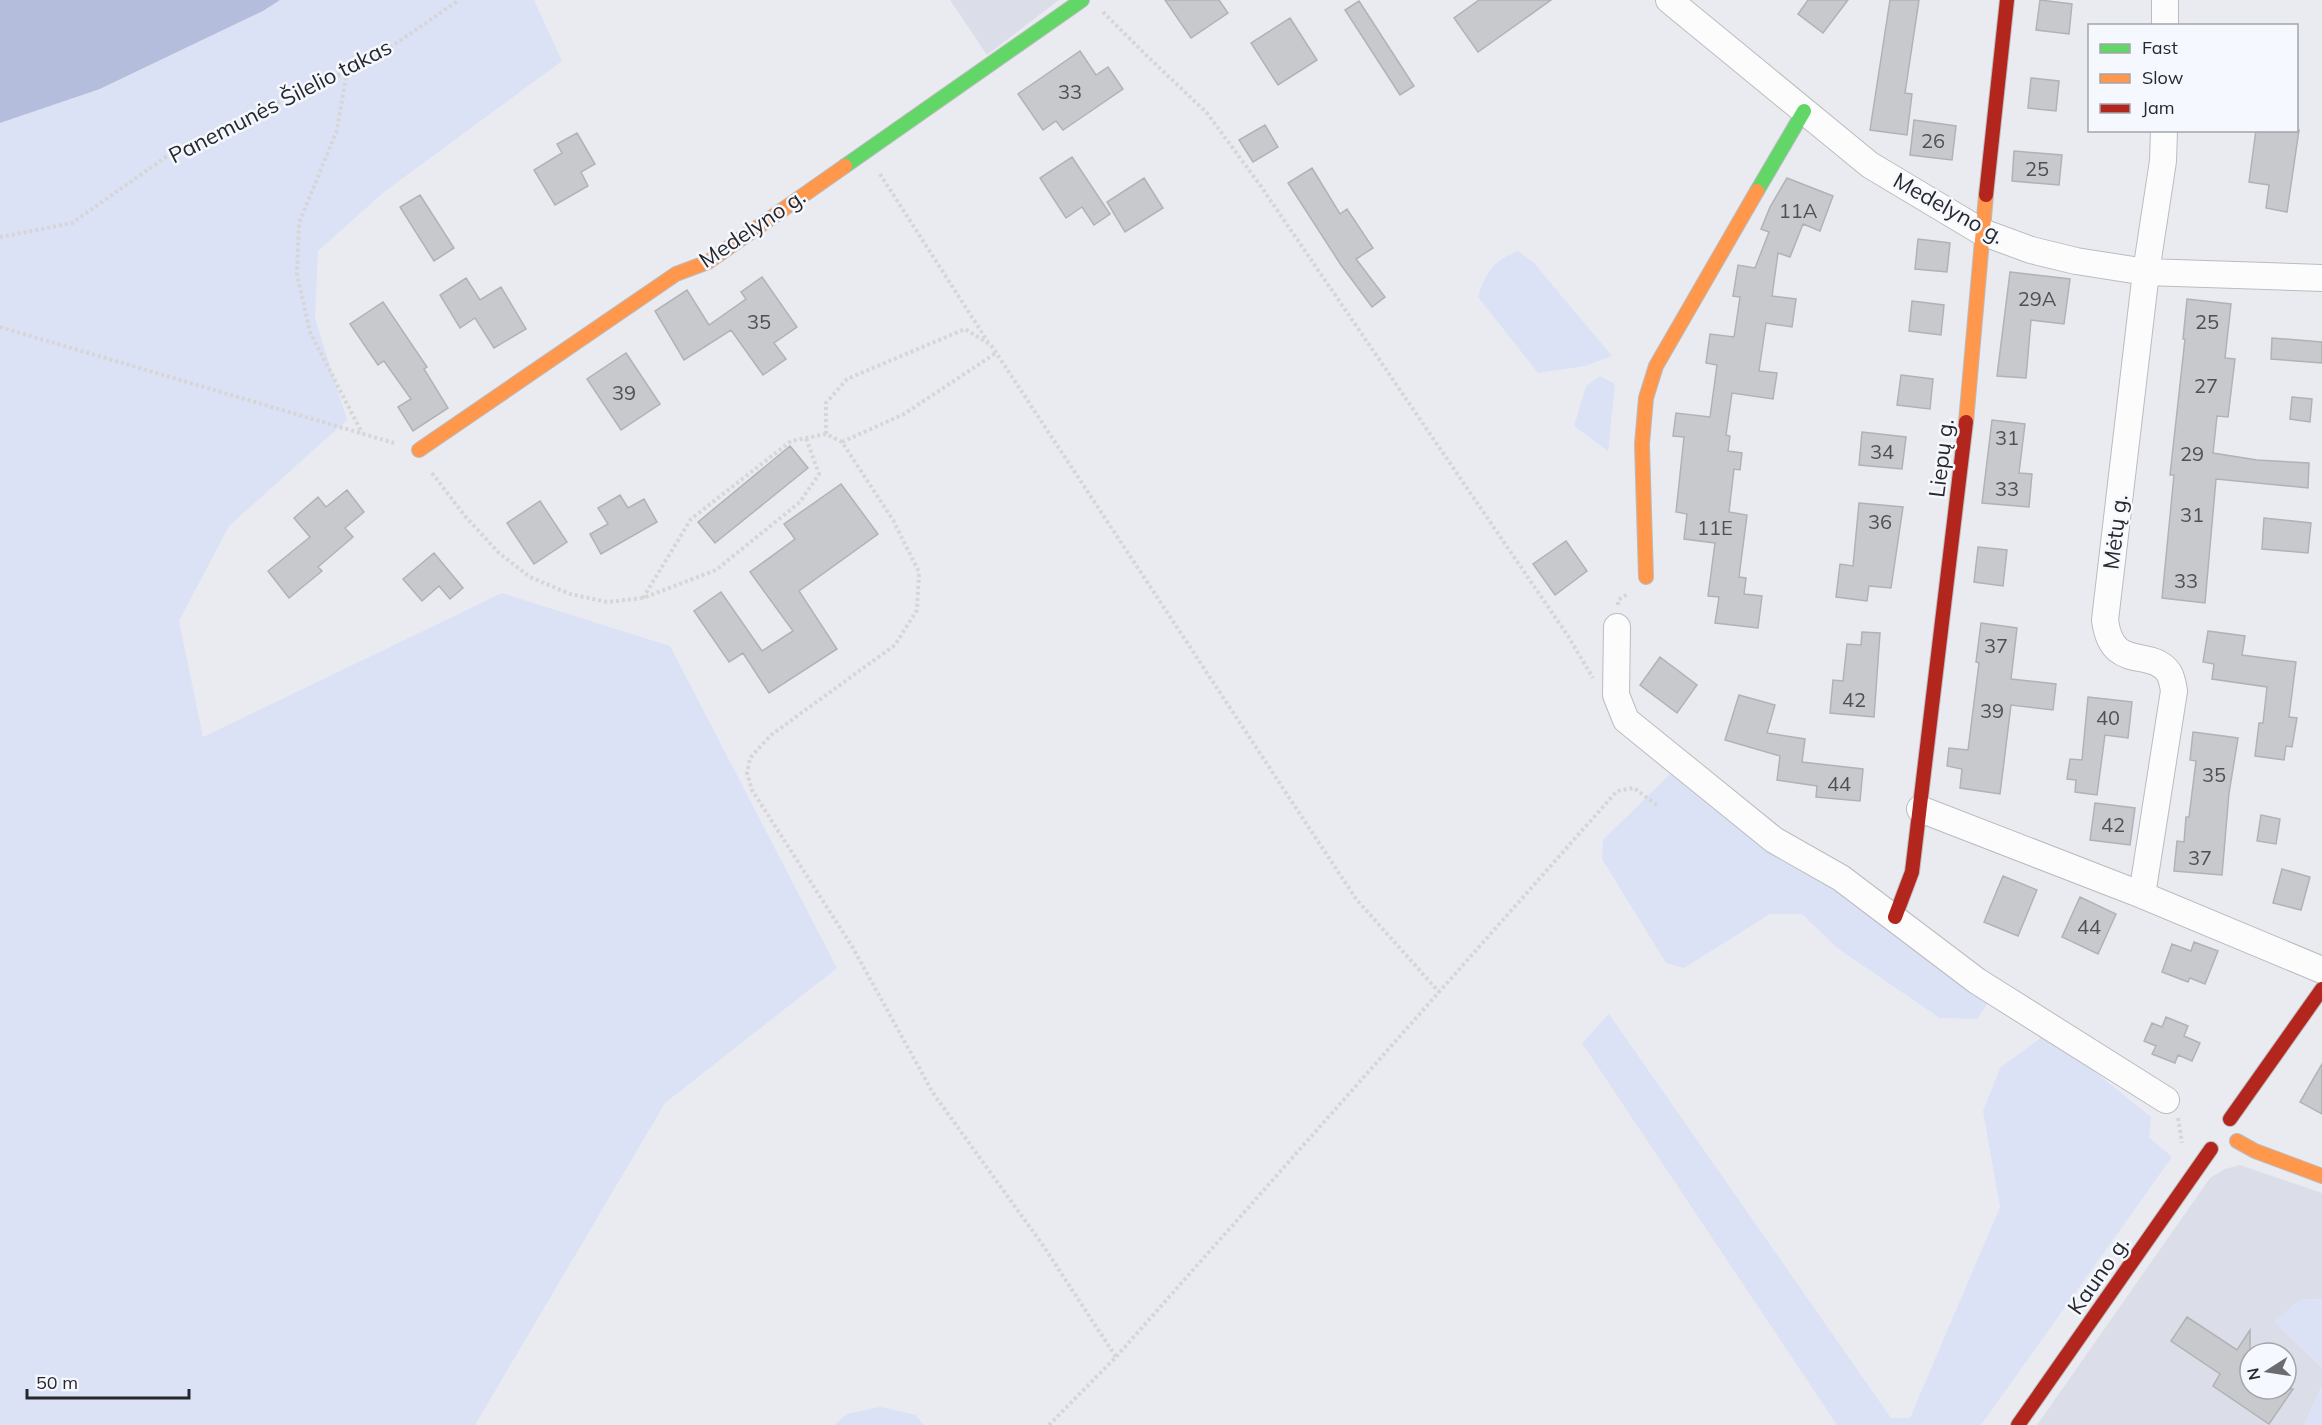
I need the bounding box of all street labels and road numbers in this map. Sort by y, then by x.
street label: Panemunės Šilelio takas [164,33,396,169]
street label: Medelyno g. [1889,166,2009,250]
street label: Medelyno g. [693,182,811,274]
street label: Liepų g. [1922,417,1960,499]
street label: Mėtų g. [2097,493,2133,571]
street label: Kauno g. [2061,1230,2135,1320]

